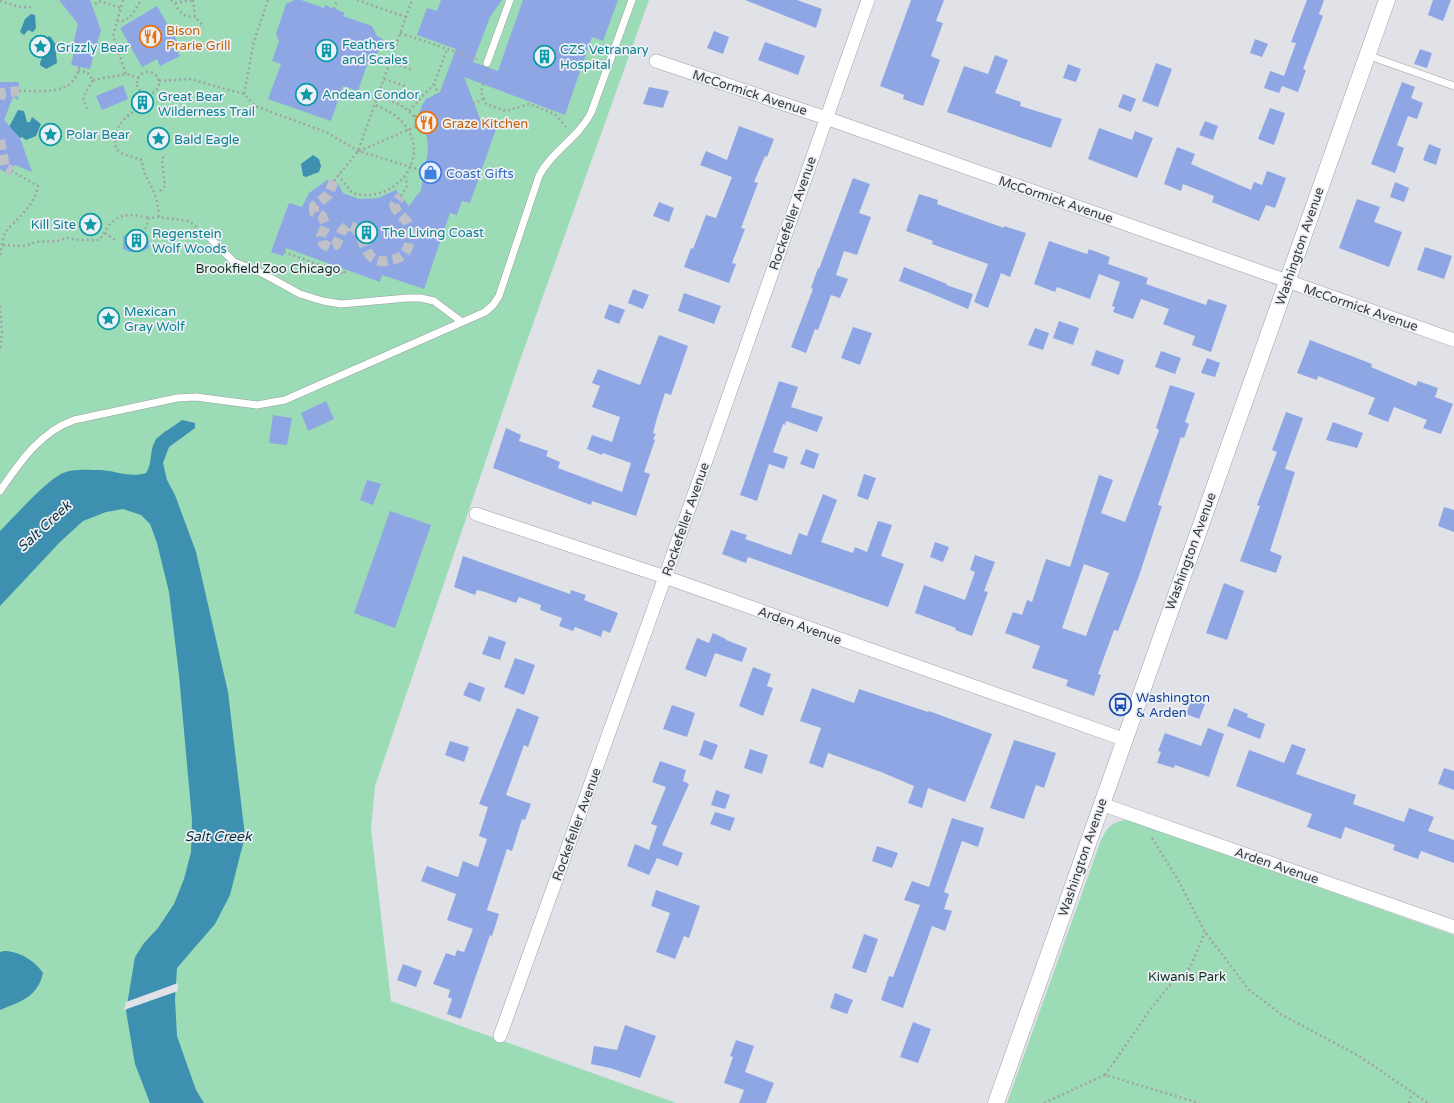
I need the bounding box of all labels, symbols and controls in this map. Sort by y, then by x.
place label: Bison Prarie Grill [166,23,230,54]
restaurant icon: Bison Prarie Grill [137,24,163,50]
place icon: Grizzly Bear [27,34,53,60]
place label: Feathers and Scales [342,37,408,68]
building icon: Feathers and Scales [314,38,340,64]
place label: Grizzly Bear [56,40,129,56]
place label: CZS Vetranary Hospital [560,42,649,73]
building icon: CZS Vetranary Hospital [531,43,557,69]
street label: McCormick Avenue [690,67,809,119]
place icon: Andean Condor [294,81,320,107]
place label: Andean Condor [322,87,419,103]
place label: Great Bear Wilderness Trail [158,89,255,120]
building icon: Great Bear Wilderness Trail [130,90,156,116]
restaurant icon: Graze Kitchen [414,110,440,136]
place label: Graze Kitchen [442,116,528,132]
place icon: Polar Bear [37,121,63,147]
place icon: Bald Eagle [145,126,171,152]
place label: Polar Bear [66,127,130,143]
place label: Bald Eagle [174,132,239,148]
street label: Rockefeller Avenue [766,154,820,272]
shop icon: Coast Gifts [418,160,444,186]
place label: Coast Gifts [446,166,514,182]
street label: McCormick Avenue [996,173,1115,227]
street label: Washington Avenue [1272,185,1328,308]
place icon: Kill Site [78,211,104,237]
place label: Kill Site [31,217,76,233]
building icon: The Living Coast [353,219,379,245]
place label: The Living Coast [382,225,484,241]
place label: Regenstein Wolf Woods [152,226,227,257]
building icon: Regenstein Wolf Woods [123,227,149,253]
park label: Brookfield Zoo Chicago [195,261,341,277]
street label: McCormick Avenue [1301,281,1420,335]
place label: Mexican Gray Wolf [124,304,185,335]
place icon: Mexican Gray Wolf [96,305,122,331]
street label: Rockefeller Avenue [659,460,713,578]
street label: Washington Avenue [1162,490,1220,612]
water label: Salt Creek [14,496,76,556]
street label: Arden Avenue [756,603,844,648]
place label: Washington & Arden [1136,690,1210,721]
bus stop icon: Washington & Arden [1107,691,1133,717]
street label: Rockefeller Avenue [549,766,605,883]
street label: Washington Avenue [1055,796,1111,919]
water label: Salt Creek [184,828,253,845]
street label: Arden Avenue [1233,844,1321,888]
park label: Kiwanis Park [1148,969,1226,985]

